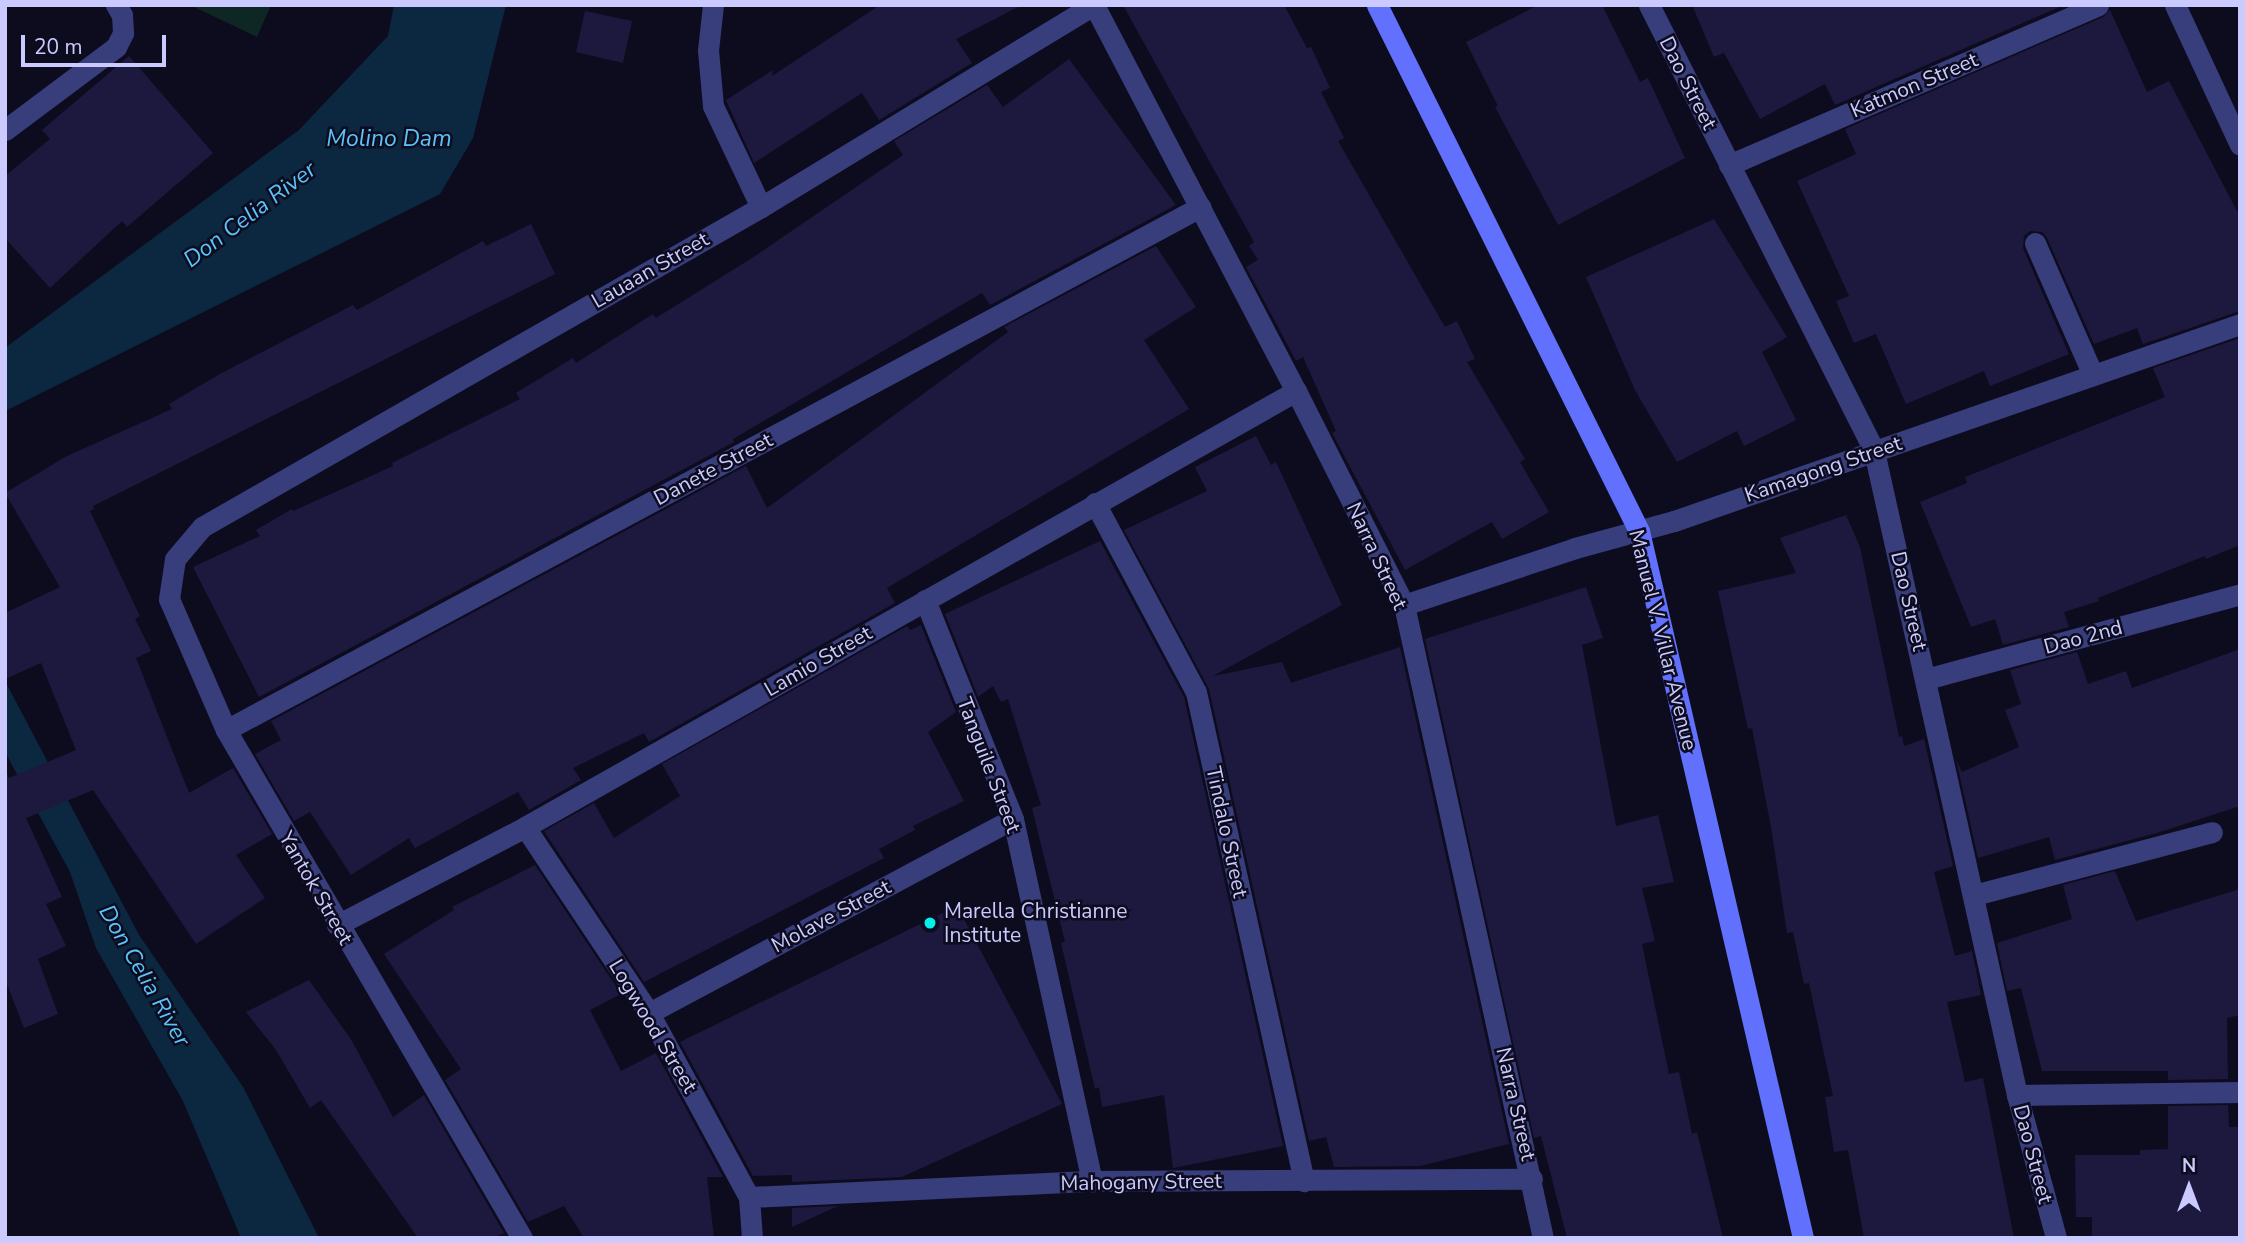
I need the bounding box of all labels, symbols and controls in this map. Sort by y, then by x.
scale bar [24,21,170,65]
street label: Dao Street [1654,32,1722,134]
text: 20 m [34,33,83,61]
street label: Katmon Street [1847,47,1981,123]
water label: Molino Dam [326,125,452,153]
water label: Don Celia River [178,156,322,274]
street label: Lauaan Street [587,226,713,314]
street label: Danete Street [649,427,777,511]
street label: Kamagong Street [1741,430,1905,508]
street label: Narra Street [1341,498,1413,614]
street label: Manuel V. Villar Avenue [1623,527,1703,753]
street label: Dao Street [1885,549,1933,653]
street label: Dao 2nd [2041,614,2125,660]
street label: Lamio Street [760,620,876,702]
street label: Tanguile Street [952,694,1026,836]
street label: Tindalo Street [1201,764,1253,900]
street label: Yantok Street [274,827,358,949]
street label: Molave Street [767,874,895,958]
place label: Marella Christianne Institute [944,898,1127,948]
water label: Don Celia River [92,900,196,1052]
marker: Marella Christianne Institute [922,915,938,931]
street label: Logwood Street [603,955,703,1097]
street label: Narra Street [1491,1045,1541,1163]
street label: Dao Street [2008,1102,2058,1206]
north arrow [2154,1152,2224,1222]
text: N [2182,1153,2196,1179]
street label: Mahogany Street [1060,1168,1222,1196]

